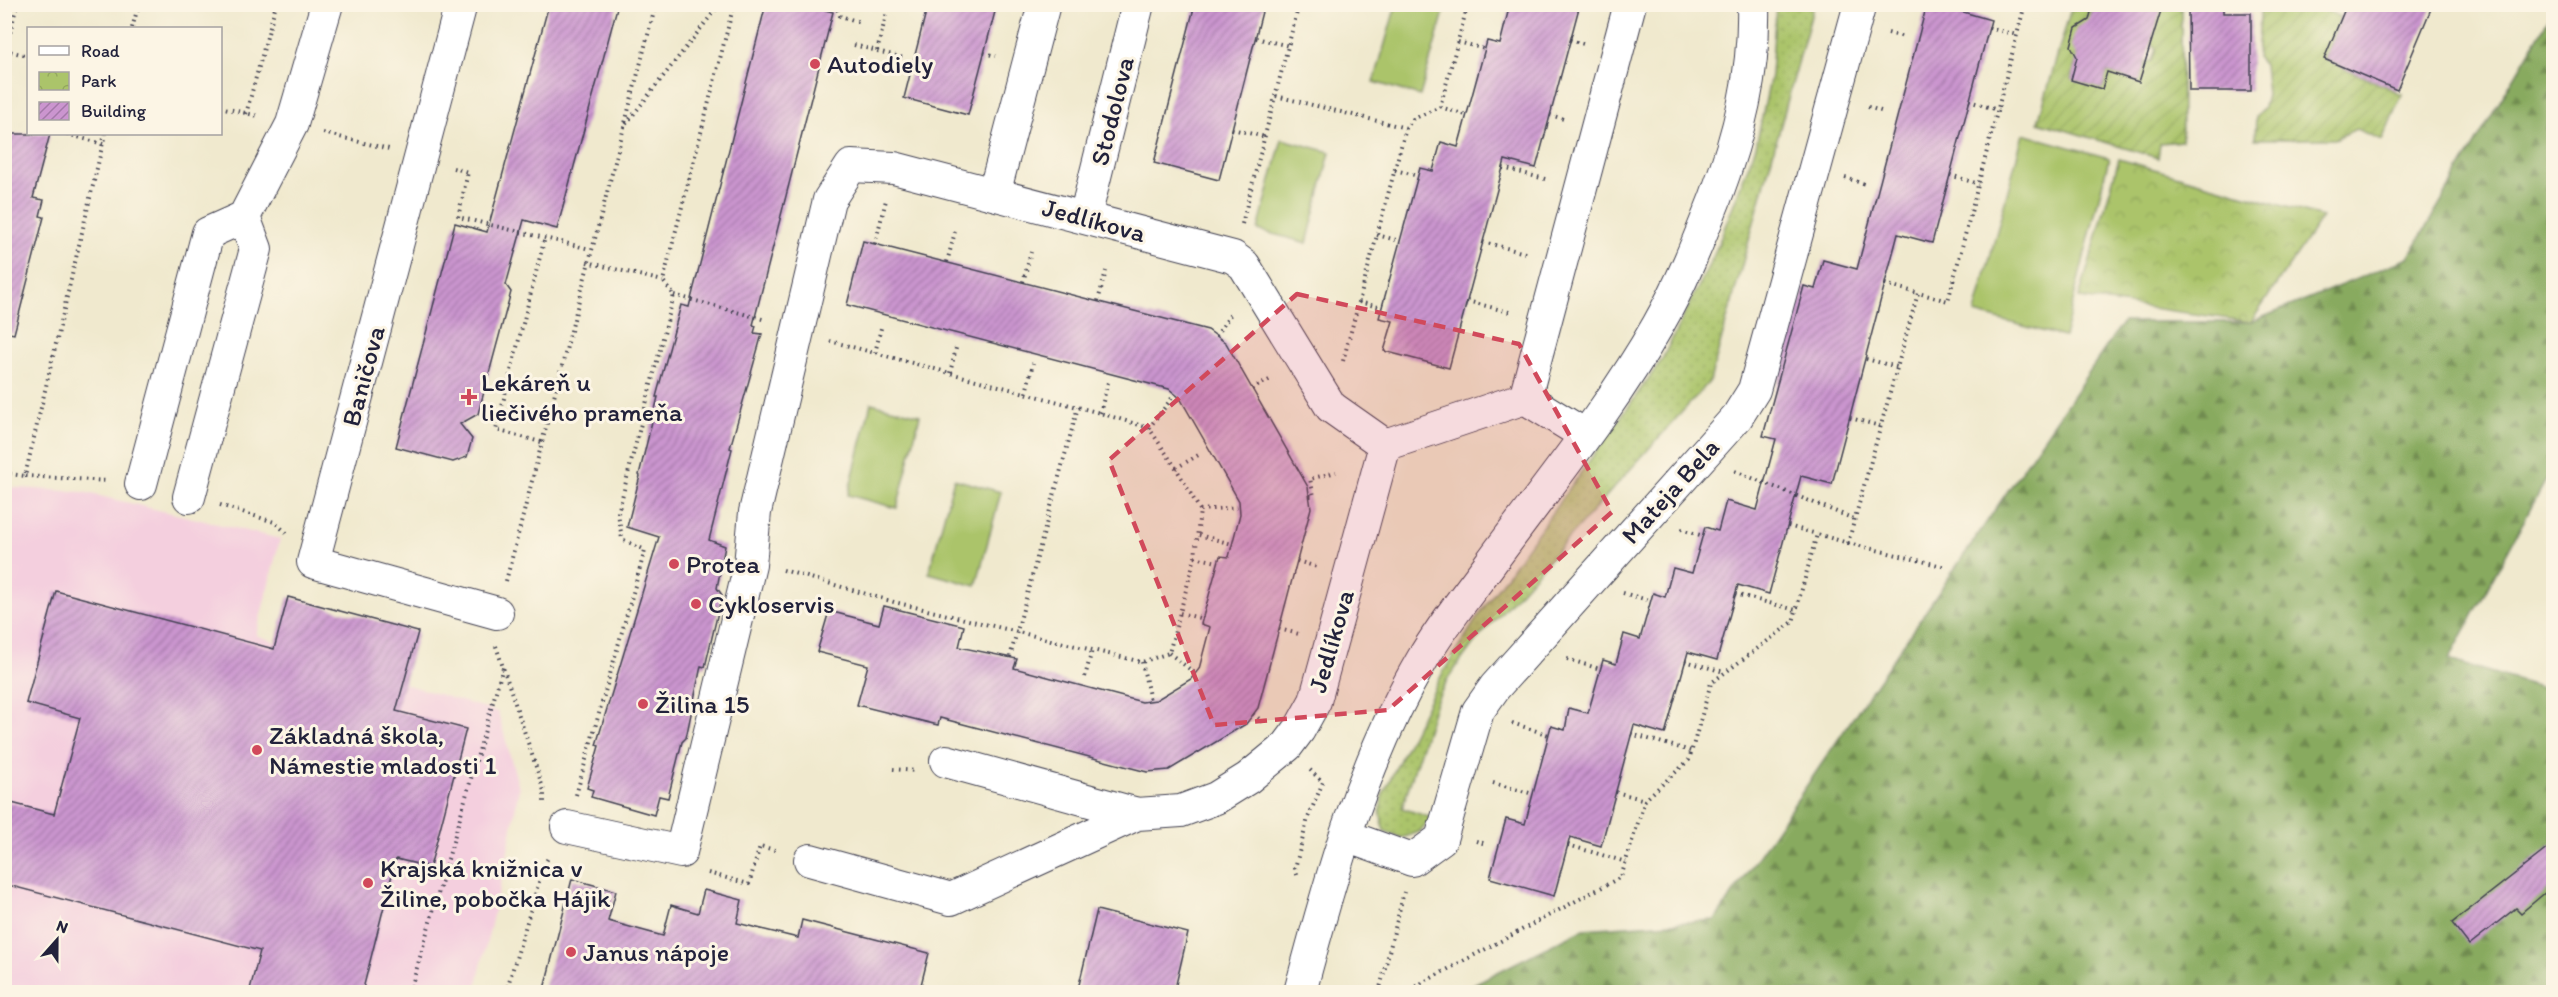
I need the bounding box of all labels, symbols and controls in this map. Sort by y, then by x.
legend [27,27,222,135]
text: Road [81,40,120,62]
place label: Autodiely [827,48,933,80]
street label: Stodolova [1083,53,1141,169]
marker: Autodiely [808,57,822,71]
text: Park [81,70,116,92]
text: Building [81,100,147,122]
street label: Jedlíkova [1039,191,1150,249]
street label: Baničova [334,322,392,430]
place label: Lekáreň u liečivého prameňa [481,366,683,428]
marker: Lekáreň u liečivého prameňa [462,390,476,404]
street label: Mateja Bela [1614,431,1726,550]
place label: Protea [686,548,761,580]
marker: Protea [667,557,681,571]
street label: Jedlíkova [1301,585,1361,696]
place label: Cykloservis [708,588,835,620]
marker: Cykloservis [689,597,703,611]
place label: Žilina 15 [655,688,749,720]
marker: Žilina 15 [636,697,650,711]
place label: Základná škola, Námestie mladosti 1 [269,719,497,781]
marker: Základná škola, Námestie mladosti 1 [250,743,264,757]
place label: Krajská knižnica v Žiline, pobočka Hájik [380,852,611,914]
marker: Krajská knižnica v Žiline, pobočka Hájik [361,876,375,890]
north arrow [27,910,87,970]
text: N [54,916,71,937]
place label: Janus nápoje [583,936,729,968]
marker: Janus nápoje [564,945,578,959]

